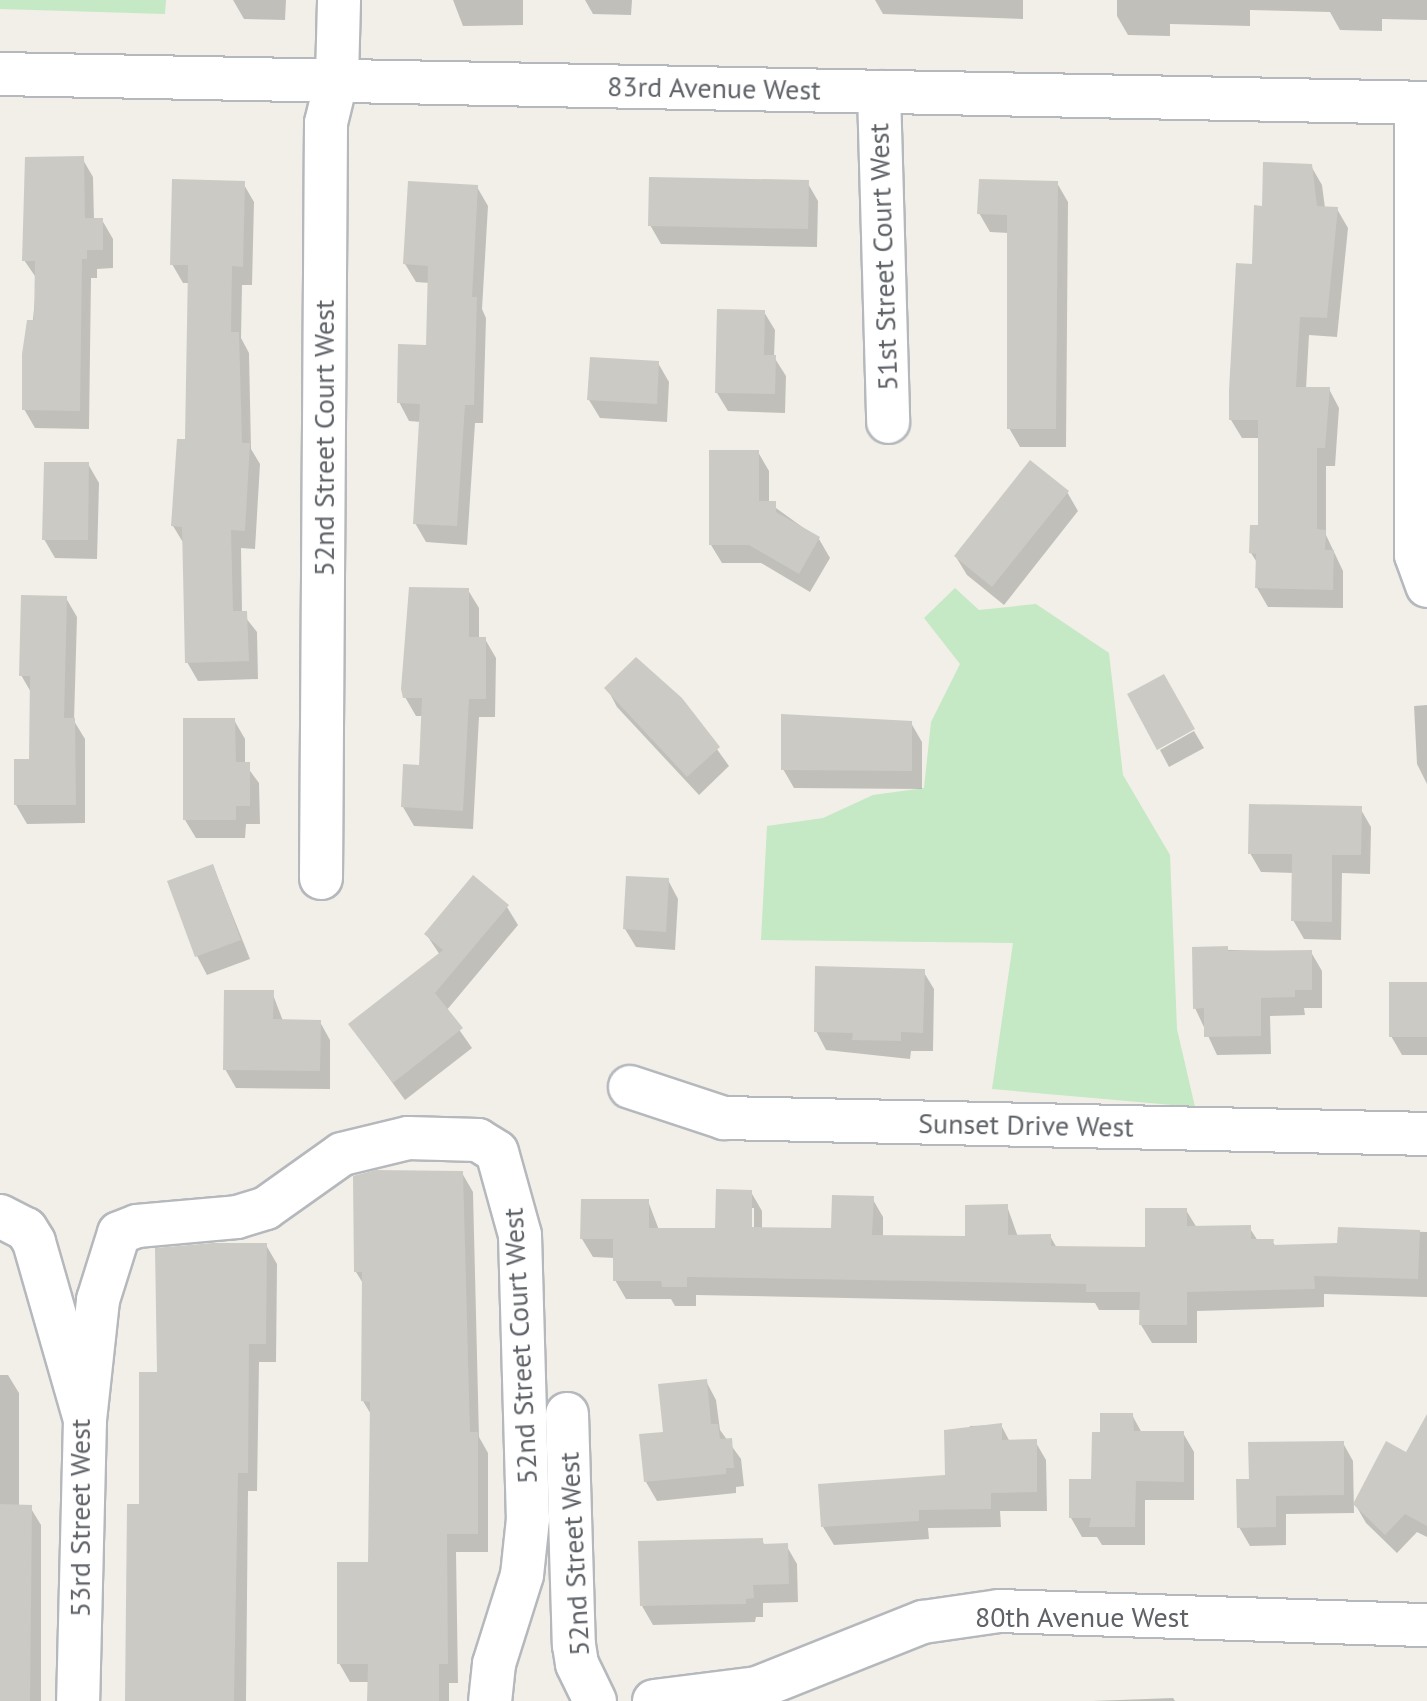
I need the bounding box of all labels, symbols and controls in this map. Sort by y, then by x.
street label: 83rd Avenue West [606,69,822,107]
street label: 51st Street Court West [862,122,904,392]
street label: 52nd Street Court West [307,299,341,577]
street label: Sunset Drive West [918,1106,1134,1144]
street label: 52nd Street Court West [496,1207,544,1485]
street label: 53rd Street West [63,1418,97,1618]
street label: 52nd Street West [552,1451,596,1657]
street label: 80th Avenue West [974,1600,1190,1634]

